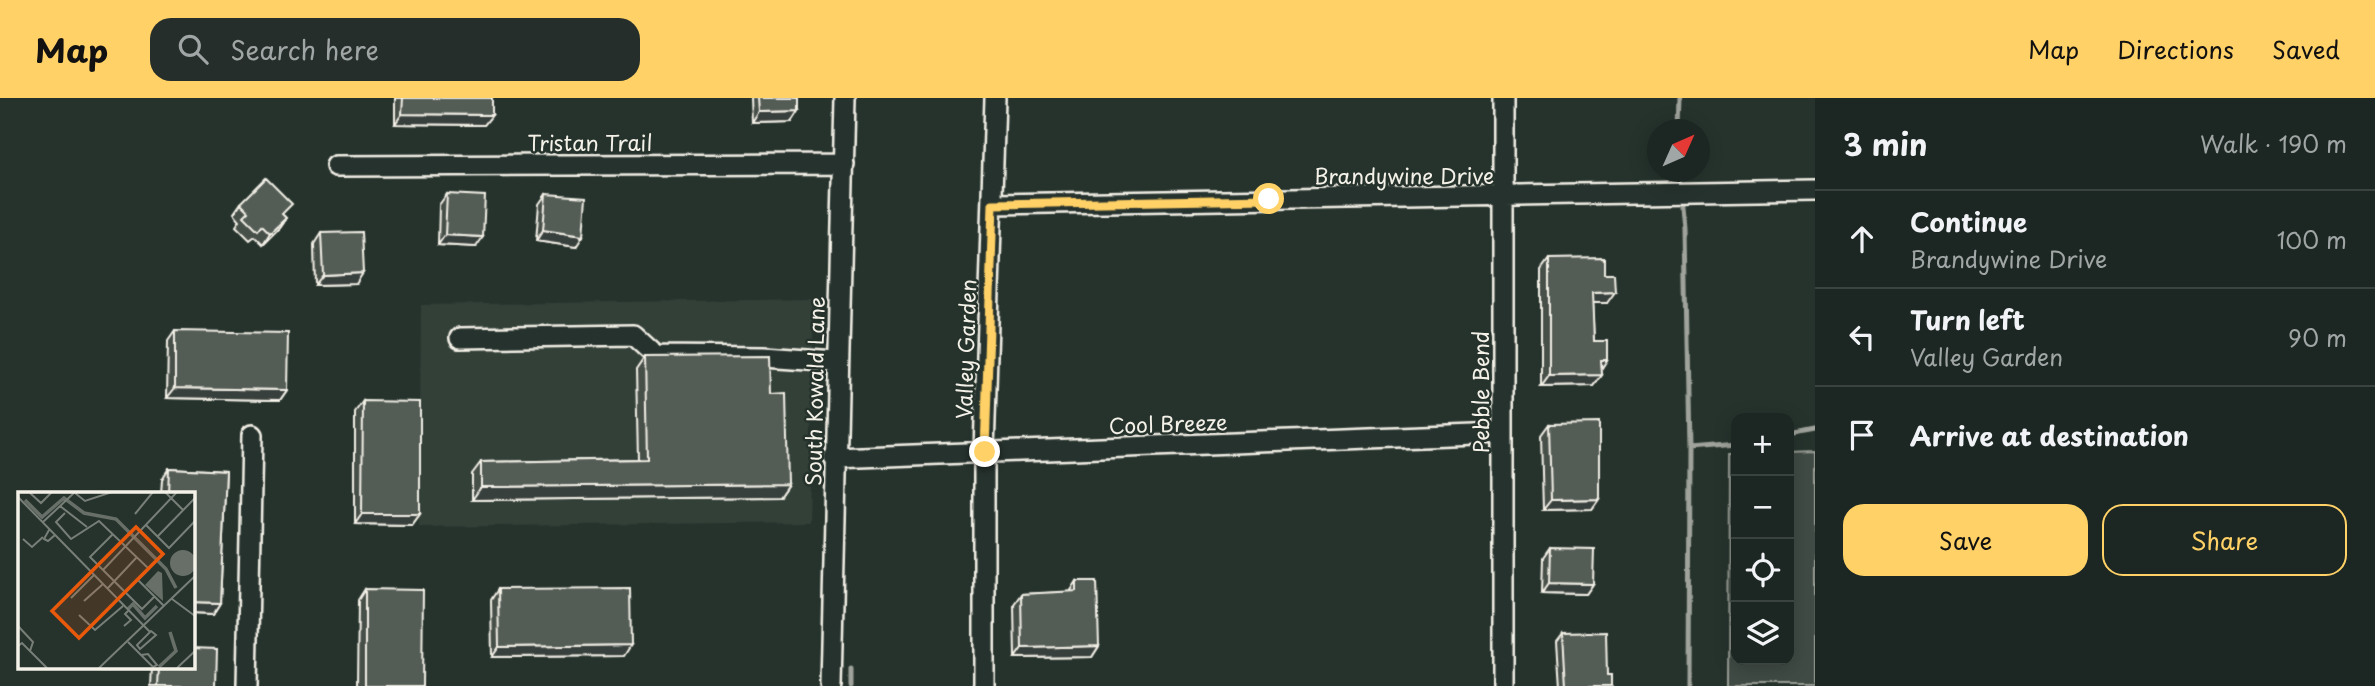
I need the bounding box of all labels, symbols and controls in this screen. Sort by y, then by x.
search box [150,18,640,81]
text: Map [35,24,108,74]
icon: search [174,30,212,68]
text: Search here [230,30,379,69]
text: Map [2028,31,2079,67]
text: Directions [2117,31,2234,67]
text: Saved [2272,31,2340,67]
north arrow [1647,119,1710,182]
text: 3 min [1843,121,1928,166]
street label: Tristan Trail [528,126,652,158]
text: Walk · 190 m [2200,126,2347,161]
street label: Brandywine Drive [1314,159,1494,191]
route start [1253,183,1284,214]
text: Continue [1910,202,2027,241]
icon: ahead [1843,220,1881,258]
text: 100 m [2277,222,2347,257]
text: Brandywine Drive [1910,241,2107,276]
street label: Valley Garden [947,279,983,419]
street label: South Kowald Lane [796,296,832,486]
text: Turn left [1910,300,2025,339]
icon: left [1843,318,1881,356]
text: 90 m [2288,320,2347,355]
street label: Pebble Bend [1464,331,1496,453]
text: Valley Garden [1910,339,2063,374]
street label: Cool Breeze [1108,405,1228,441]
map controls [1731,413,1794,665]
button: + [1731,413,1794,476]
icon: arrive [1843,416,1881,454]
text: Arrive at destination [1910,416,2189,455]
route end [969,436,1000,467]
button: − [1731,476,1794,539]
inset map [18,492,194,668]
button: Save [1843,504,2088,576]
button: Share [2102,504,2347,576]
button: locate [1731,539,1794,602]
button: layers [1731,602,1794,665]

